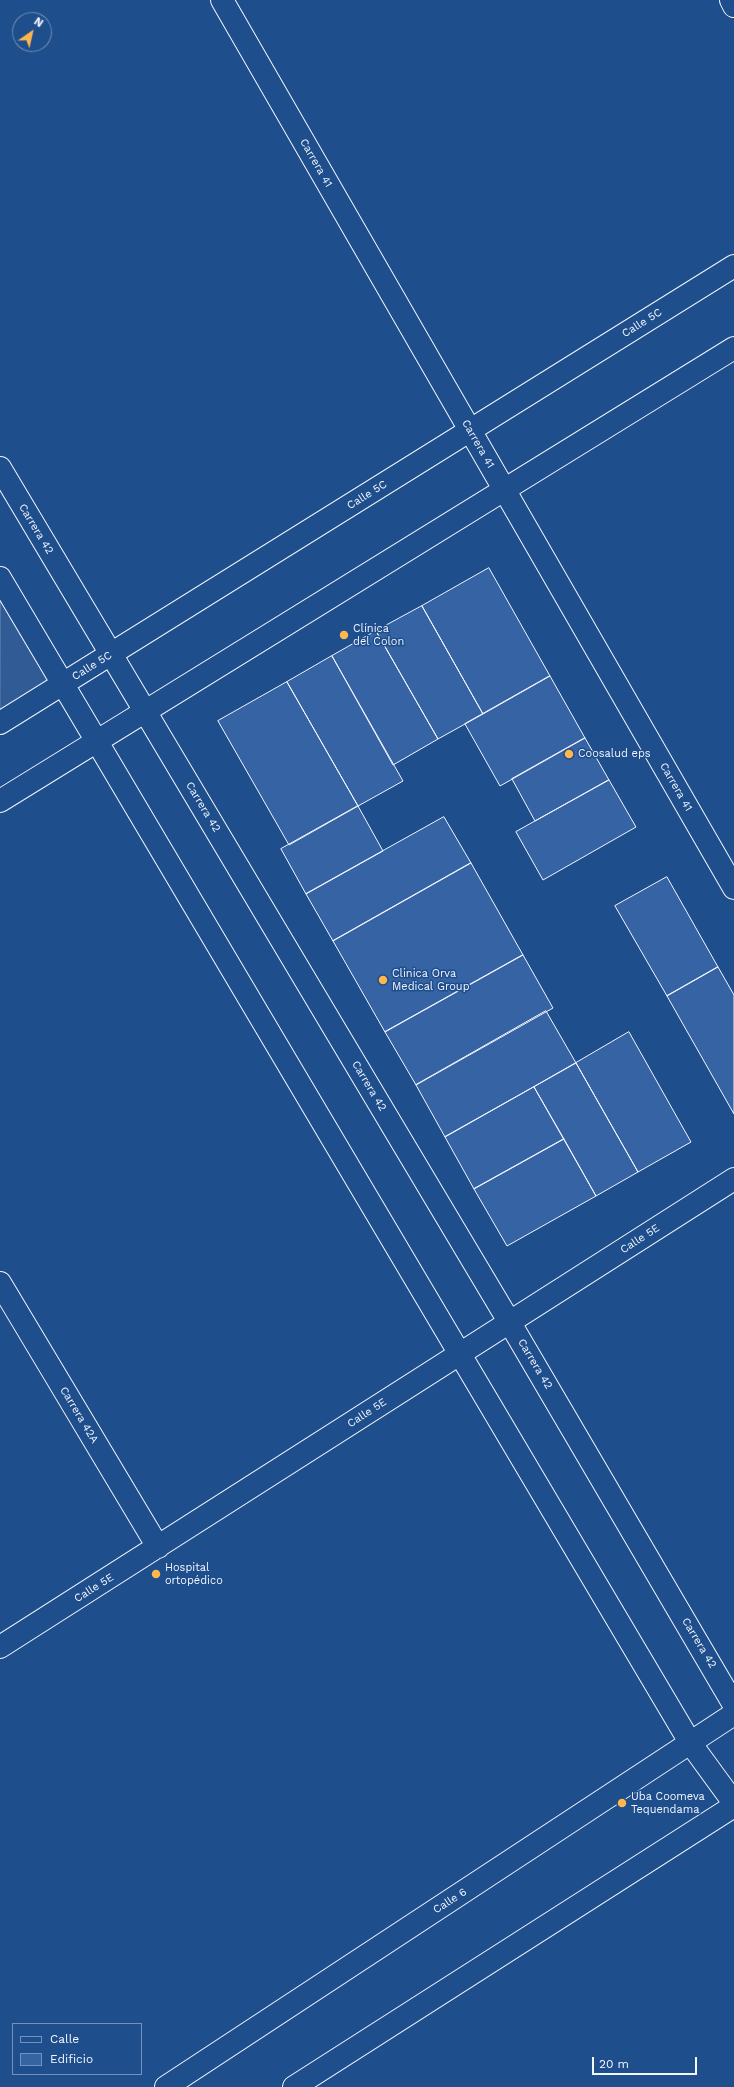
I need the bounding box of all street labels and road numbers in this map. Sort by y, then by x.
street label: Carrera 41 [297,136,335,190]
street label: Calle 5C [620,306,664,340]
street label: Carrera 41 [459,417,497,471]
street label: Calle 5C [345,478,389,512]
street label: Carrera 42 [16,501,56,557]
street label: Calle 5C [70,649,114,683]
street label: Carrera 41 [657,760,695,814]
street label: Carrera 42 [183,779,223,835]
street label: Carrera 42 [349,1058,389,1114]
street label: Calle 5E [618,1221,662,1257]
street label: Carrera 42 [515,1336,555,1392]
street label: Carrera 42A [57,1384,101,1446]
street label: Calle 5E [345,1395,389,1431]
street label: Calle 5E [72,1571,116,1605]
street label: Carrera 42 [679,1615,719,1671]
street label: Calle 6 [431,1885,469,1917]

